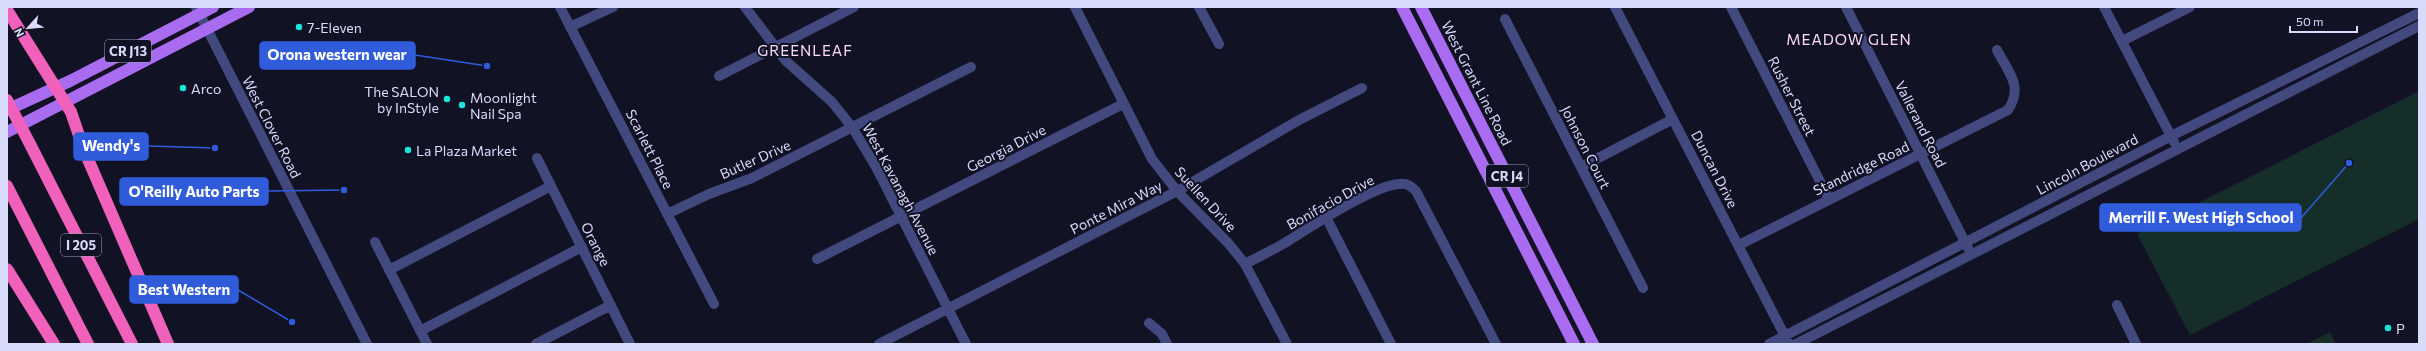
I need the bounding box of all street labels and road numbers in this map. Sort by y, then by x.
street label: West Grant Line Road [1438,18,1516,148]
road number: CR J13 [105,40,151,62]
street label: Rusher Street [1765,53,1819,139]
street label: West Clover Road [239,73,305,181]
street label: Vallerand Road [1892,78,1950,170]
street label: Johnson Court [1558,103,1614,192]
street label: Scarlett Place [623,106,677,192]
street label: West Kavanagh Avenue [859,120,943,258]
street label: Georgia Drive [964,121,1048,175]
street label: Duncan Drive [1688,127,1742,211]
street label: Lincoln Boulevard [2033,130,2141,198]
street label: Butler Drive [717,136,793,182]
street label: Standridge Road [1810,137,1912,199]
street label: Suellen Drive [1172,163,1240,235]
road number: CR J4 [1486,165,1528,187]
street label: Bonifacio Drive [1283,171,1377,233]
street label: Ponte Mira Way [1067,176,1165,238]
street label: Orange [578,219,614,269]
road number: I 205 [61,234,101,256]

